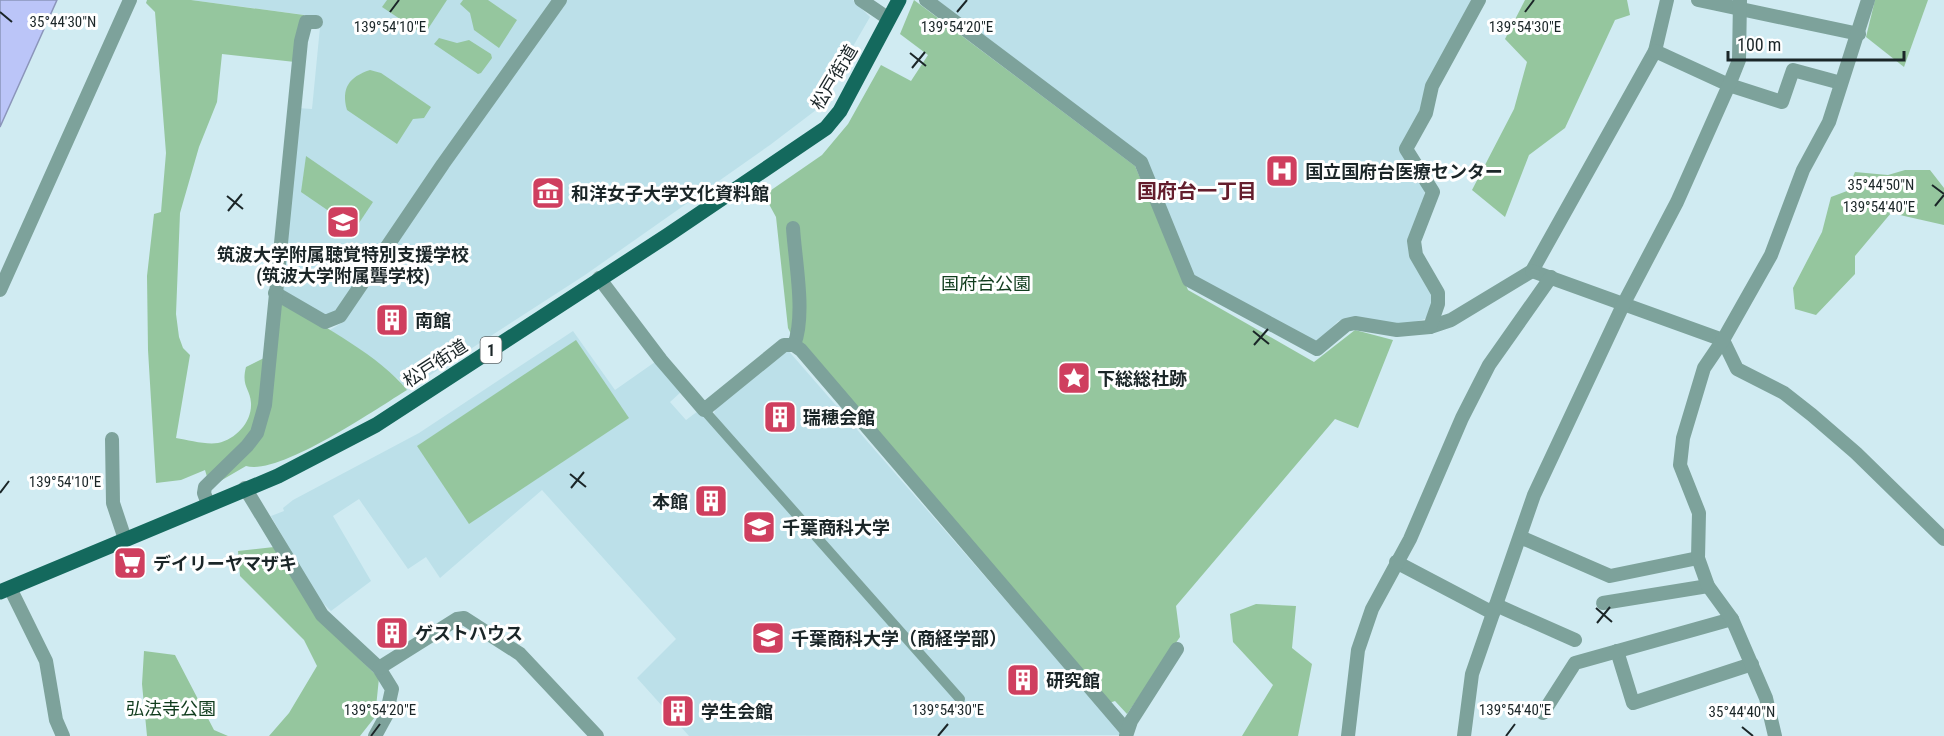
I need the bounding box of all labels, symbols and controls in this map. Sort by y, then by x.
text: 35°44'30"N [30,13,96,31]
text: 139°54'10"E [354,18,426,36]
text: 139°54'20"E [921,18,993,36]
text: 139°54'30"E [1489,18,1561,36]
scale bar [1728,24,1904,62]
text: 100 m [1737,34,1781,55]
street label: 松戸街道 [806,41,862,113]
hospital icon: 国立国府台医療センター [1264,153,1300,189]
place label: 国立国府台医療センター [1305,161,1503,182]
museum icon: 和洋女子大学文化資料館 [530,175,566,211]
text: 35°44'50"N [1848,176,1914,194]
district label: 国府台一丁目 [1137,179,1257,203]
place label: 和洋女子大学文化資料館 [571,183,769,204]
text: 139°54'40"E [1843,198,1915,216]
school or university icon: 筑波大学附属聴覚特別支援学校 (筑波大学附属聾学校) [325,204,361,240]
place label: 筑波大学附属聴覚特別支援学校 (筑波大学附属聾学校) [217,244,469,287]
park label: 国府台公園 [941,273,1031,294]
building icon: 南館 [374,302,410,338]
place label: 南館 [415,310,451,331]
street label: 松戸街道 [399,335,471,391]
road number: 1 [480,337,502,363]
place icon: 下総総社跡 [1056,360,1092,396]
place label: 下総総社跡 [1097,368,1187,389]
building icon: 瑞穂会館 [762,399,798,435]
place label: 瑞穂会館 [803,407,875,428]
text: 139°54'10"E [29,473,101,491]
building icon: 本館 [693,483,729,519]
place label: 本館 [652,491,688,512]
school or university icon: 千葉商科大学 [741,509,777,545]
place label: 千葉商科大学 [782,517,890,538]
supermarket icon: デイリーヤマザキ [112,545,148,581]
place label: デイリーヤマザキ [153,553,297,574]
building icon: ゲストハウス [374,615,410,651]
school or university icon: 千葉商科大学（商経学部） [750,620,786,656]
place label: ゲストハウス [415,623,523,644]
place label: 千葉商科大学（商経学部） [791,628,1007,649]
building icon: 研究館 [1005,662,1041,698]
place label: 研究館 [1046,670,1100,691]
building icon: 学生会館 [660,693,696,729]
park label: 弘法寺公園 [126,698,216,719]
text: 139°54'20"E [344,701,416,719]
place label: 学生会館 [701,701,773,722]
text: 139°54'30"E [912,701,984,719]
text: 139°54'40"E [1479,701,1551,719]
text: 35°44'40"N [1709,703,1775,721]

